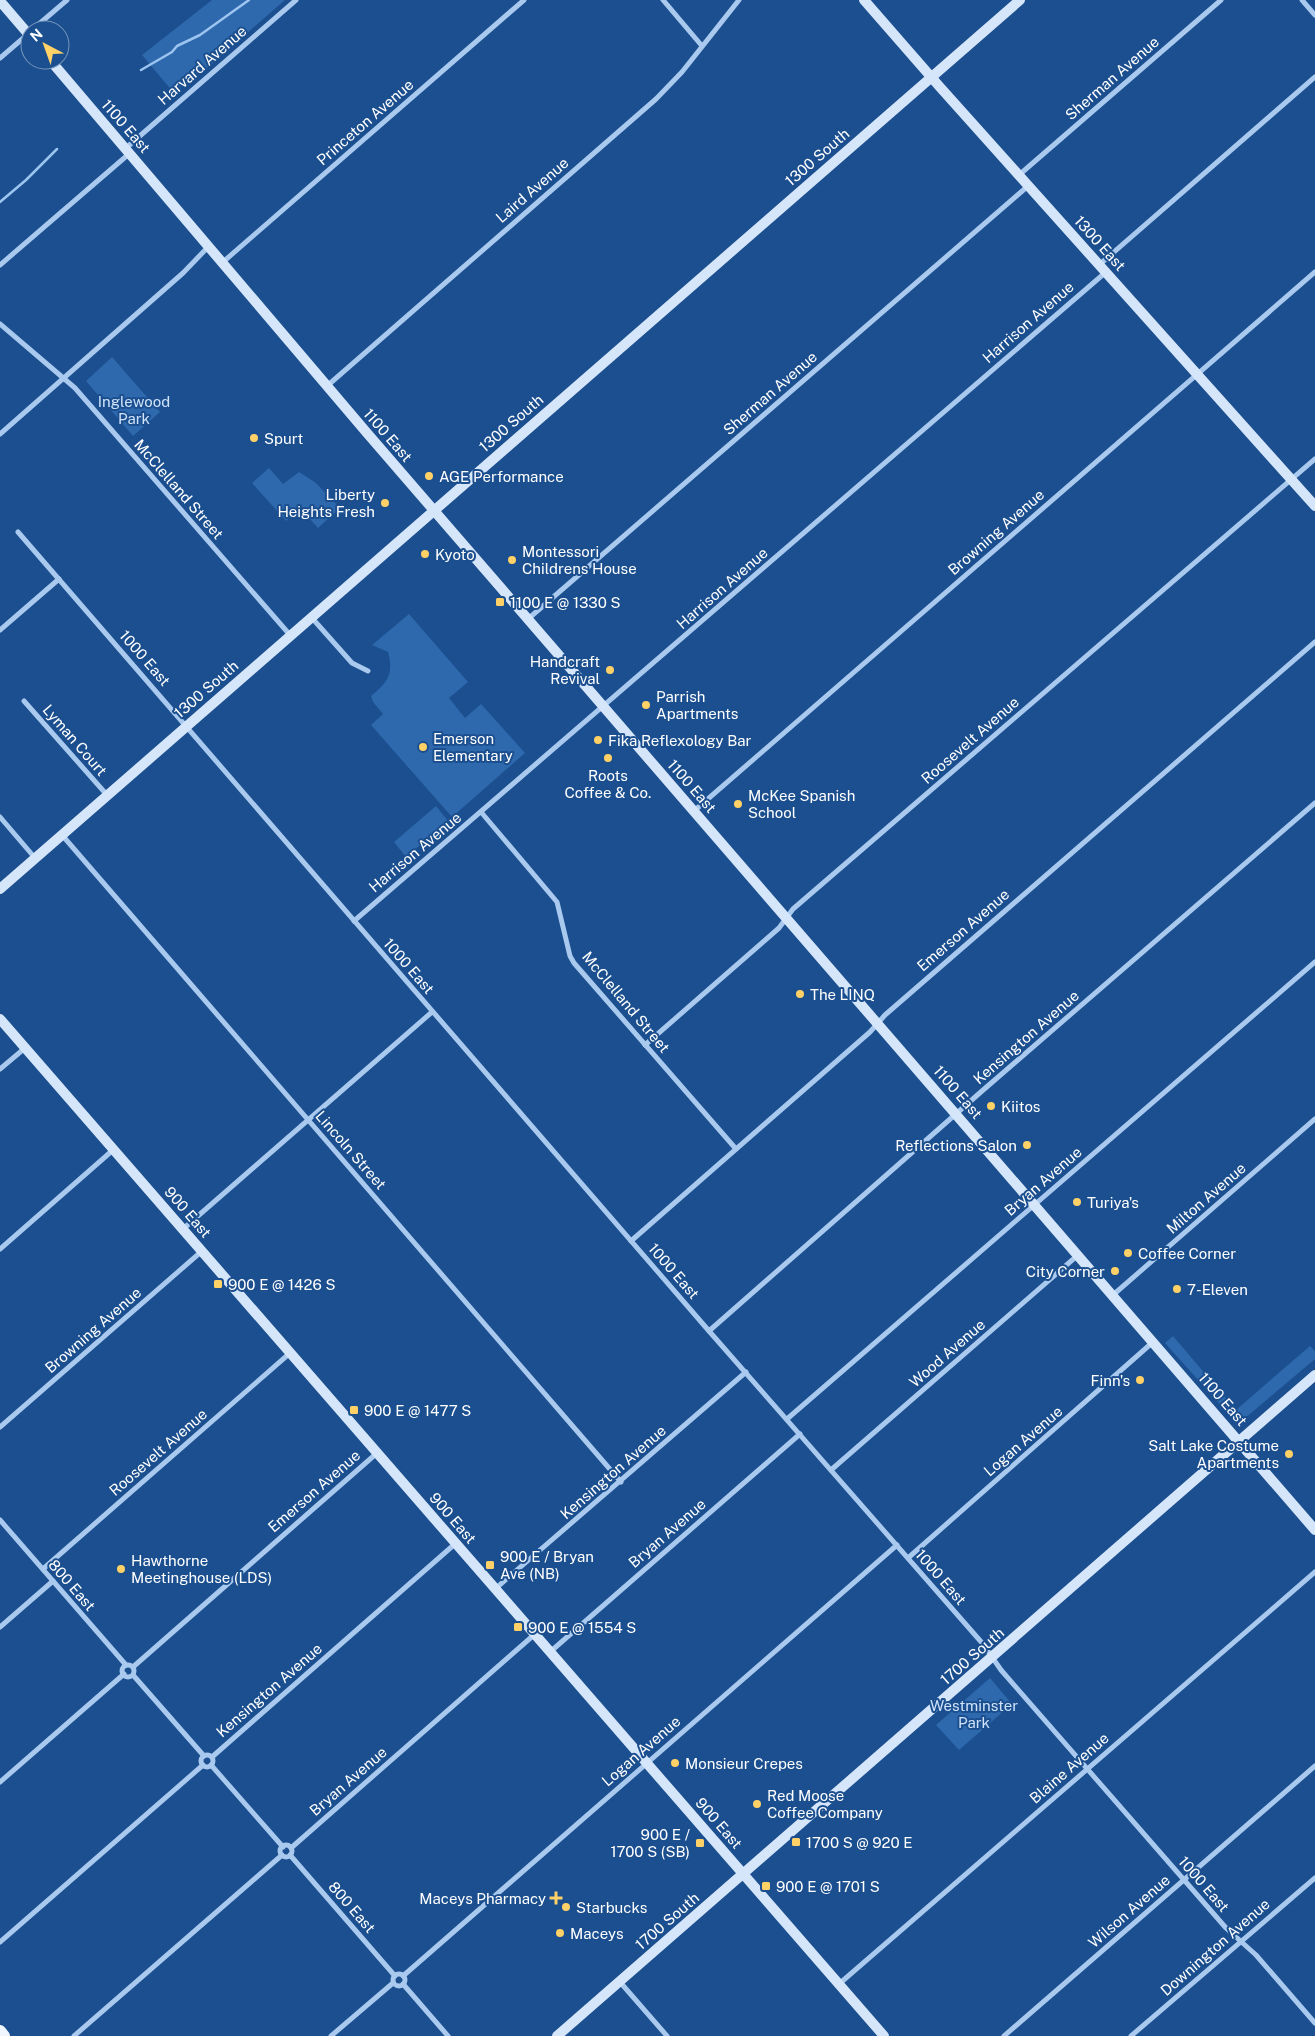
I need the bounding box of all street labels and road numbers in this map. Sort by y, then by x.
street label: Harvard Avenue [154,22,250,108]
street label: Sherman Avenue [1062,33,1162,123]
street label: Princeton Avenue [313,76,417,168]
street label: 1100 East [98,96,154,156]
street label: 1300 South [782,125,852,189]
street label: Laird Avenue [492,154,572,226]
street label: 1300 East [1071,212,1129,274]
street label: Harrison Avenue [979,278,1077,366]
street label: Sherman Avenue [720,348,820,438]
street label: 1300 South [476,391,546,455]
street label: 1100 East [360,405,416,465]
street label: McClelland Street [131,436,227,542]
street label: Browning Avenue [945,486,1047,578]
street label: Harrison Avenue [673,544,771,632]
street label: 1000 East [116,627,174,689]
street label: 1300 South [171,657,241,721]
street label: Roosevelt Avenue [918,693,1022,787]
street label: Lyman Court [39,701,111,779]
street label: 1100 East [664,756,720,816]
street label: Harrison Avenue [365,809,465,895]
street label: Emerson Avenue [914,885,1012,975]
street label: 1000 East [380,935,438,997]
street label: McClelland Street [579,948,673,1056]
street label: Kensington Avenue [970,987,1082,1087]
street label: 1100 East [930,1062,986,1122]
street label: Lincoln Street [312,1107,390,1193]
street label: Bryan Avenue [1001,1143,1085,1219]
street label: Milton Avenue [1163,1159,1249,1237]
street label: 900 East [161,1183,215,1241]
street label: 1000 East [645,1240,703,1302]
street label: Browning Avenue [42,1284,144,1376]
street label: Wood Avenue [906,1316,988,1390]
street label: 1100 East [1195,1369,1251,1429]
street label: Logan Avenue [980,1402,1066,1480]
street label: Roosevelt Avenue [106,1405,210,1499]
street label: Kensington Avenue [557,1422,669,1522]
street label: Emerson Avenue [265,1446,363,1536]
street label: 900 East [426,1489,480,1547]
street label: Bryan Avenue [625,1495,709,1571]
street label: 1000 East [912,1546,970,1608]
street label: 800 East [45,1556,99,1614]
street label: 1700 South [937,1624,1007,1688]
street label: Kensington Avenue [213,1640,325,1740]
street label: Logan Avenue [598,1712,684,1790]
street label: Blaine Avenue [1026,1729,1112,1807]
street label: Bryan Avenue [306,1743,390,1819]
street label: 900 East [692,1794,746,1852]
street label: 1000 East [1175,1853,1233,1915]
street label: Wilson Avenue [1085,1871,1173,1951]
street label: 800 East [325,1878,379,1936]
street label: 1700 South [632,1889,702,1953]
street label: Downington Avenue [1157,1895,1273,1999]

